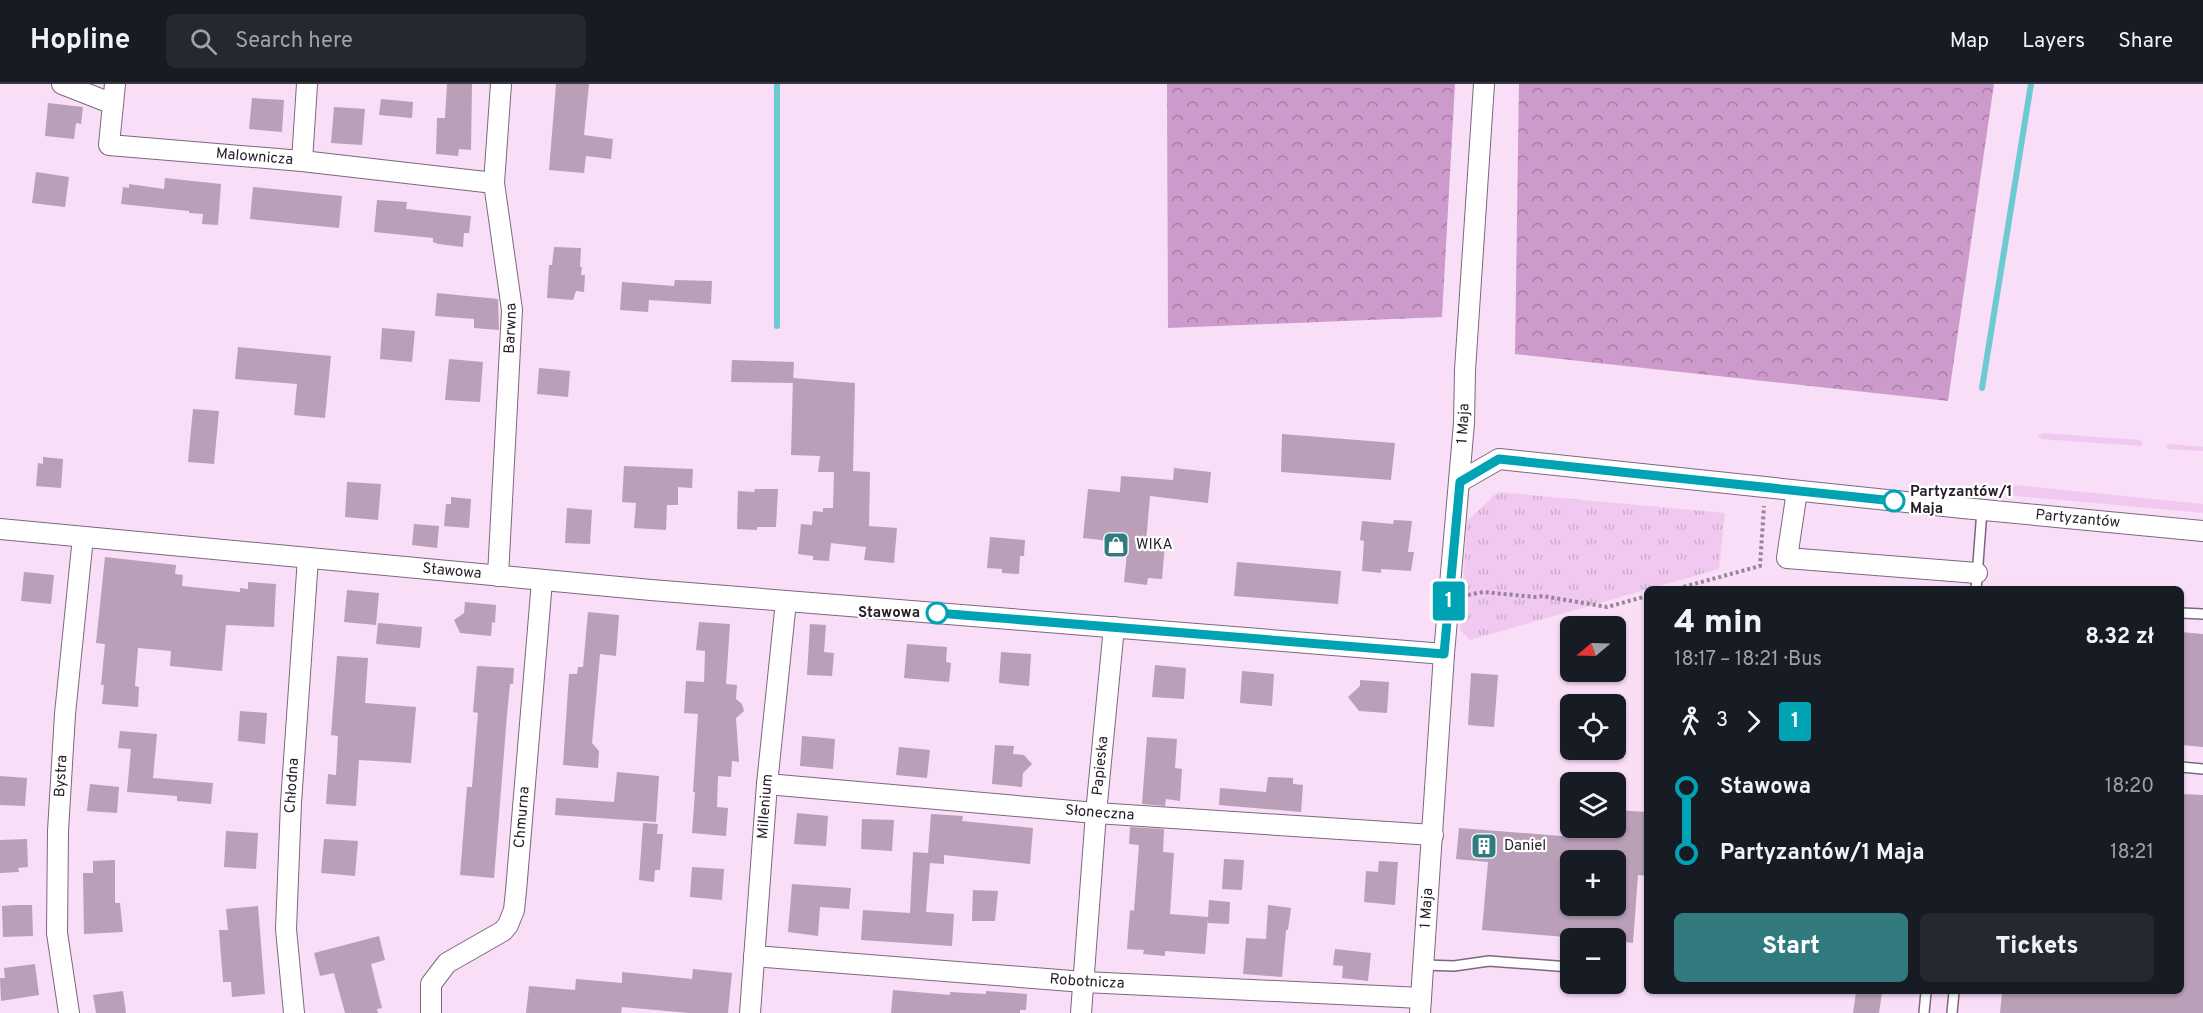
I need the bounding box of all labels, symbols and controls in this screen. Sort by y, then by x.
search box [166,14,586,68]
text: Hopline [30,23,130,59]
icon: search [187,25,220,58]
text: Search here [235,28,353,55]
text: Map [1950,28,1989,55]
text: Layers [2022,28,2085,55]
text: Share [2118,28,2173,55]
street label: Malownicza [215,144,294,170]
street label: Barwna [500,302,522,354]
street label: 1 Maja [1453,403,1474,445]
place label: Partyzantów/1 Maja [1910,483,2013,519]
marker: Partyzantów/1 Maja [1883,490,1905,512]
street label: Partyzantów [2035,505,2121,533]
shop icon: WIKA [1101,530,1131,560]
place label: WIKA [1136,536,1173,555]
street label: Stawowa [422,559,482,584]
line badge: 1 [1430,582,1468,620]
text: 1 [1445,588,1453,615]
marker: Stawowa [926,602,948,624]
text: 4 min [1674,603,1763,645]
place label: Stawowa [858,604,920,623]
north arrow [1560,616,1626,682]
map controls [1560,616,1626,994]
text: 8.32 zł [2085,624,2154,651]
text: 18:17 – 18:21 · Bus [1674,647,1822,673]
button: locate [1560,694,1626,760]
icon: walk [1674,705,1707,738]
icon: forward [1737,705,1770,738]
text: 3 [1716,708,1728,734]
text: 1 [1791,708,1799,735]
street label: Papieska [1088,735,1113,797]
street label: Bystra [51,754,72,798]
street label: Chłodna [281,757,304,814]
button: layers [1560,772,1626,838]
street label: Millenium [753,773,777,840]
text: Stawowa [1720,774,1811,801]
text: 18:20 [2105,774,2154,800]
street label: Chmurna [510,786,534,849]
street label: Słoneczna [1064,801,1135,825]
building icon: Daniel [1469,831,1499,861]
place label: Daniel [1504,837,1546,856]
text: Partyzantów/1 Maja [1720,840,1924,867]
text: 18:21 [2110,840,2154,866]
button: + [1560,850,1626,916]
street label: 1 Maja [1416,887,1438,929]
button: Start [1674,913,1908,982]
button: Tickets [1920,913,2154,982]
button: − [1560,928,1626,994]
street label: Robotnicza [1049,970,1125,993]

